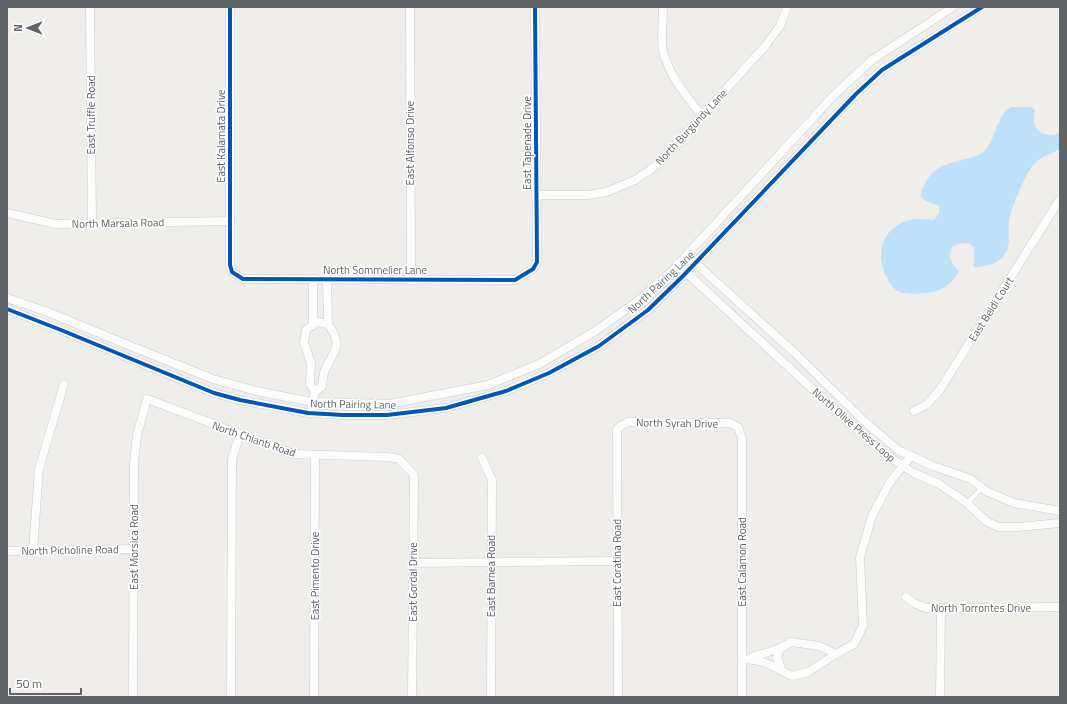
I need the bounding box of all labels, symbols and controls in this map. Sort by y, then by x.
north arrow [8,8,48,48]
text: N [10,24,26,32]
street label: East Truffle Road [83,75,99,155]
street label: North Burgundy Lane [651,85,731,169]
street label: East Kalamata Drive [213,89,229,183]
street label: East Tapenade Drive [519,96,535,190]
street label: East Alfonso Drive [402,100,418,185]
street label: North Marsala Road [72,214,165,232]
street label: North Pairing Lane [624,247,698,317]
street label: North Sommelier Lane [323,262,427,278]
street label: East Beldi Court [965,273,1017,344]
street label: North Olive Press Loop [809,384,899,466]
street label: North Pairing Lane [310,395,397,413]
street label: North Syrah Drive [636,414,719,432]
street label: North Chianti Road [210,417,298,461]
street label: East Morsica Road [126,504,142,590]
street label: East Calamon Road [734,517,750,607]
street label: East Coratina Road [609,519,625,607]
street label: East Pimento Drive [307,531,323,620]
street label: East Barnea Road [483,535,499,617]
street label: North Picholine Road [21,541,119,559]
street label: East Gordal Drive [405,542,421,622]
street label: North Torrontes Drive [931,600,1031,616]
scale bar [10,670,81,696]
text: 50 m [16,674,42,693]

